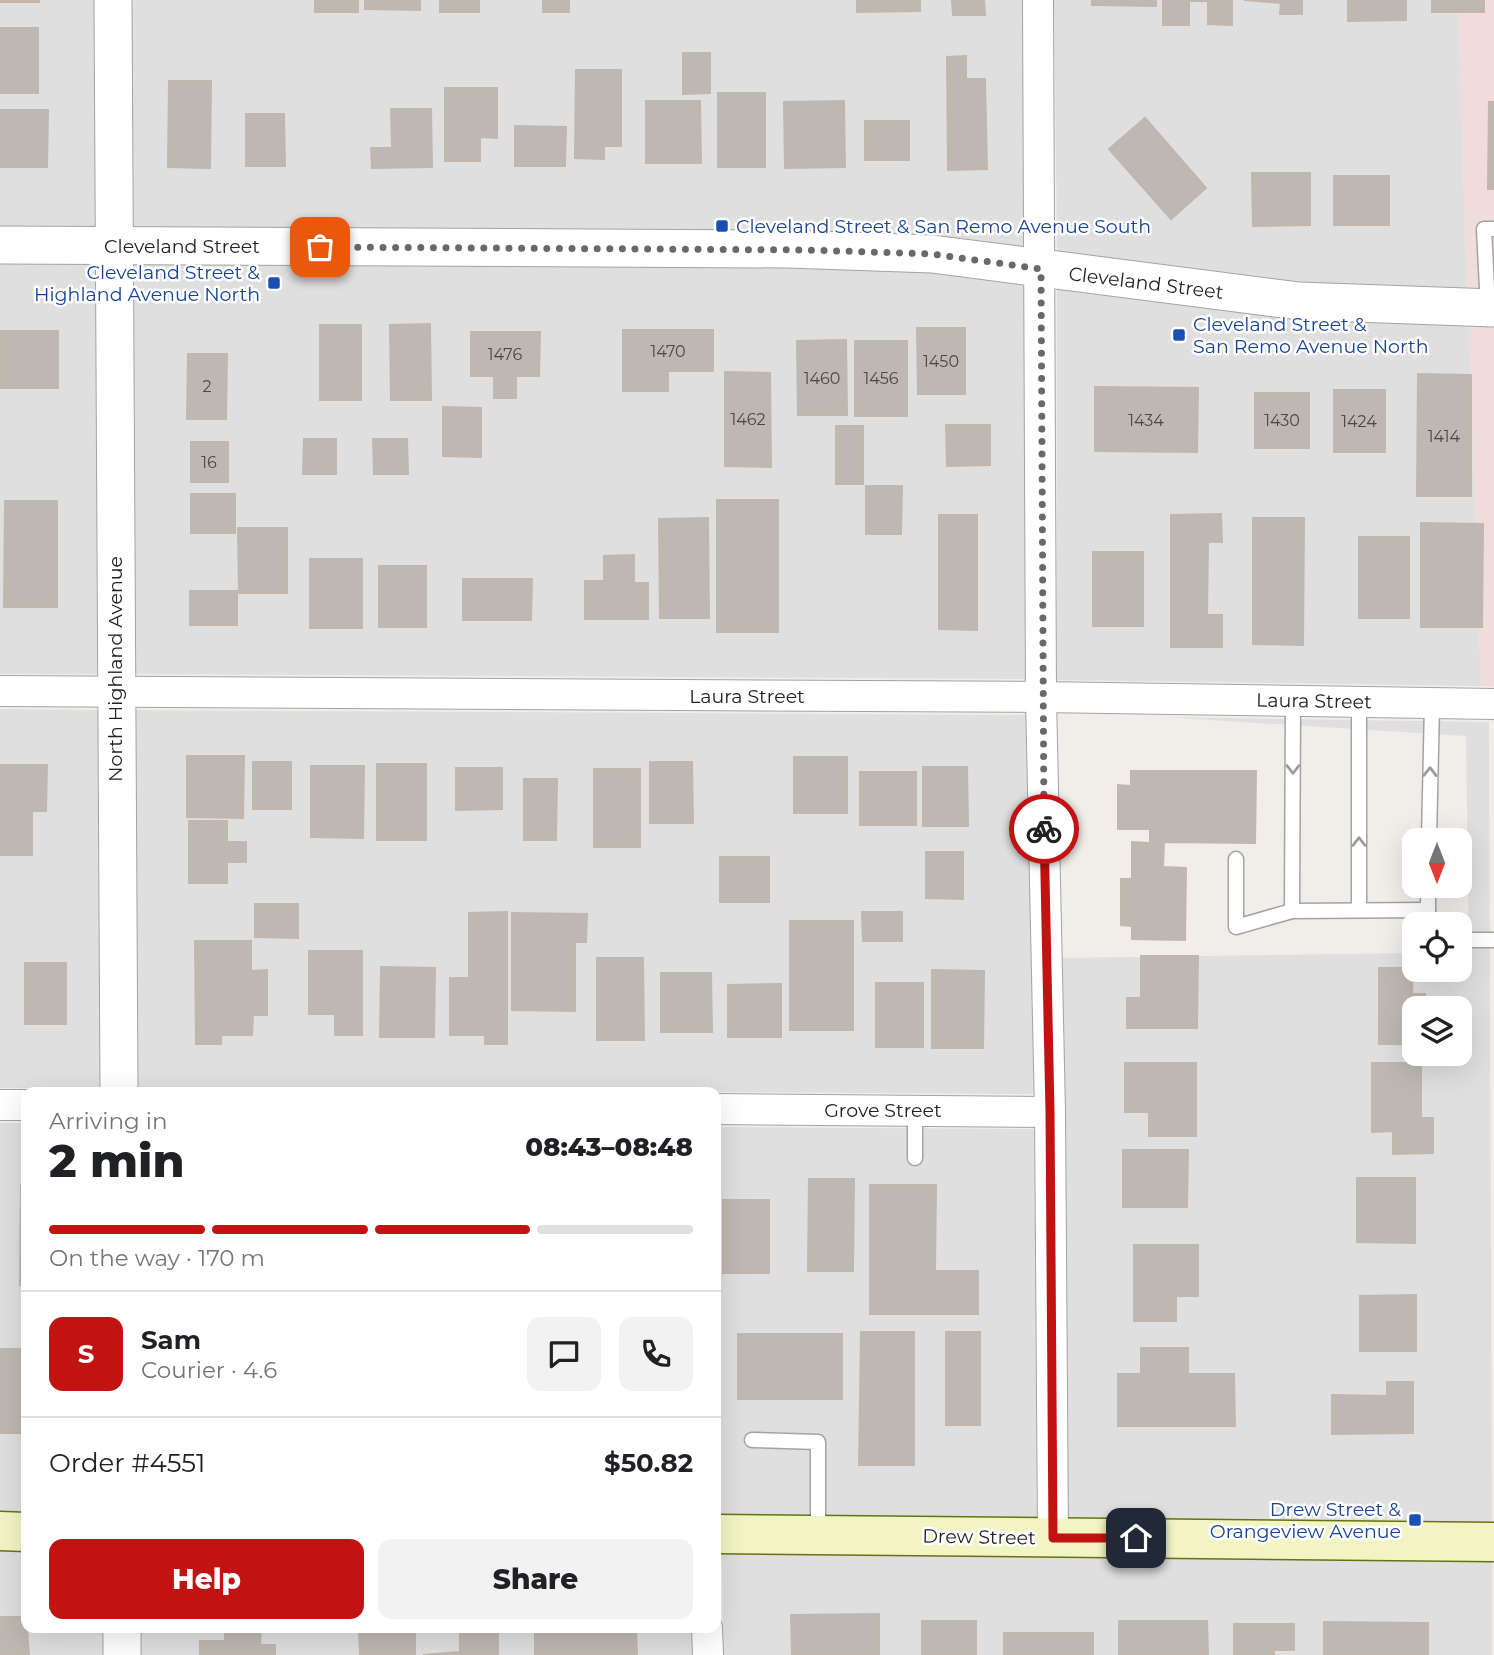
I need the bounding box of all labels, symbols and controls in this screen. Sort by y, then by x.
place label: Cleveland Street & San Remo Avenue South [736,215,1151,238]
pin [290,217,350,277]
marker: Cleveland Street & San Remo Avenue South [714,218,730,234]
icon: bag [301,228,339,266]
street label: Cleveland Street [104,235,260,258]
place label: Cleveland Street & Highland Avenue North [34,261,260,306]
street label: Cleveland Street [1067,262,1225,304]
marker: Cleveland Street & Highland Avenue North [266,275,282,291]
place label: Cleveland Street & San Remo Avenue North [1193,313,1428,358]
marker: Cleveland Street & San Remo Avenue North [1171,327,1187,343]
house number: 1470 [650,342,686,361]
house number: 1476 [488,345,522,364]
house number: 1450 [923,352,959,371]
house number: 1460 [804,369,840,388]
house number: 1456 [863,369,899,388]
house number: 2 [202,377,212,396]
house number: 1462 [730,410,766,429]
house number: 1434 [1128,411,1164,430]
house number: 1430 [1264,411,1300,430]
house number: 1424 [1341,412,1377,431]
house number: 1414 [1428,427,1461,446]
house number: 16 [201,453,217,472]
street label: North Highland Avenue [104,556,127,782]
street label: Laura Street [689,685,805,708]
street label: Laura Street [1256,688,1372,714]
one-way arrow [1285,765,1301,775]
one-way arrow [1423,766,1438,777]
courier [1009,794,1079,864]
icon: bike [1025,810,1063,848]
north arrow [1402,828,1472,898]
map controls [1402,828,1472,1066]
one-way arrow [1351,836,1367,847]
button: locate [1402,912,1472,982]
button: layers [1402,996,1472,1066]
street label: Grove Street [824,1099,942,1122]
text: Arriving in [49,1107,168,1135]
text: 08:43–08:48 [525,1131,693,1163]
text: 2 min [49,1132,184,1189]
text: On the way · 170 m [49,1244,265,1272]
button: chat [527,1317,601,1391]
button: phone [619,1317,693,1391]
text: Sam [141,1324,201,1356]
text: S [78,1338,94,1370]
text: Courier · 4.6 [141,1356,277,1384]
text: Order #4551 [49,1447,205,1479]
text: $50.82 [604,1447,693,1479]
place label: Drew Street & Orangeview Avenue [1210,1498,1401,1543]
pin [1106,1508,1166,1568]
marker: Drew Street & Orangeview Avenue [1407,1512,1423,1528]
icon: home [1117,1519,1155,1557]
street label: Drew Street [922,1525,1036,1549]
button: Help [49,1539,364,1619]
button: Share [378,1539,693,1619]

